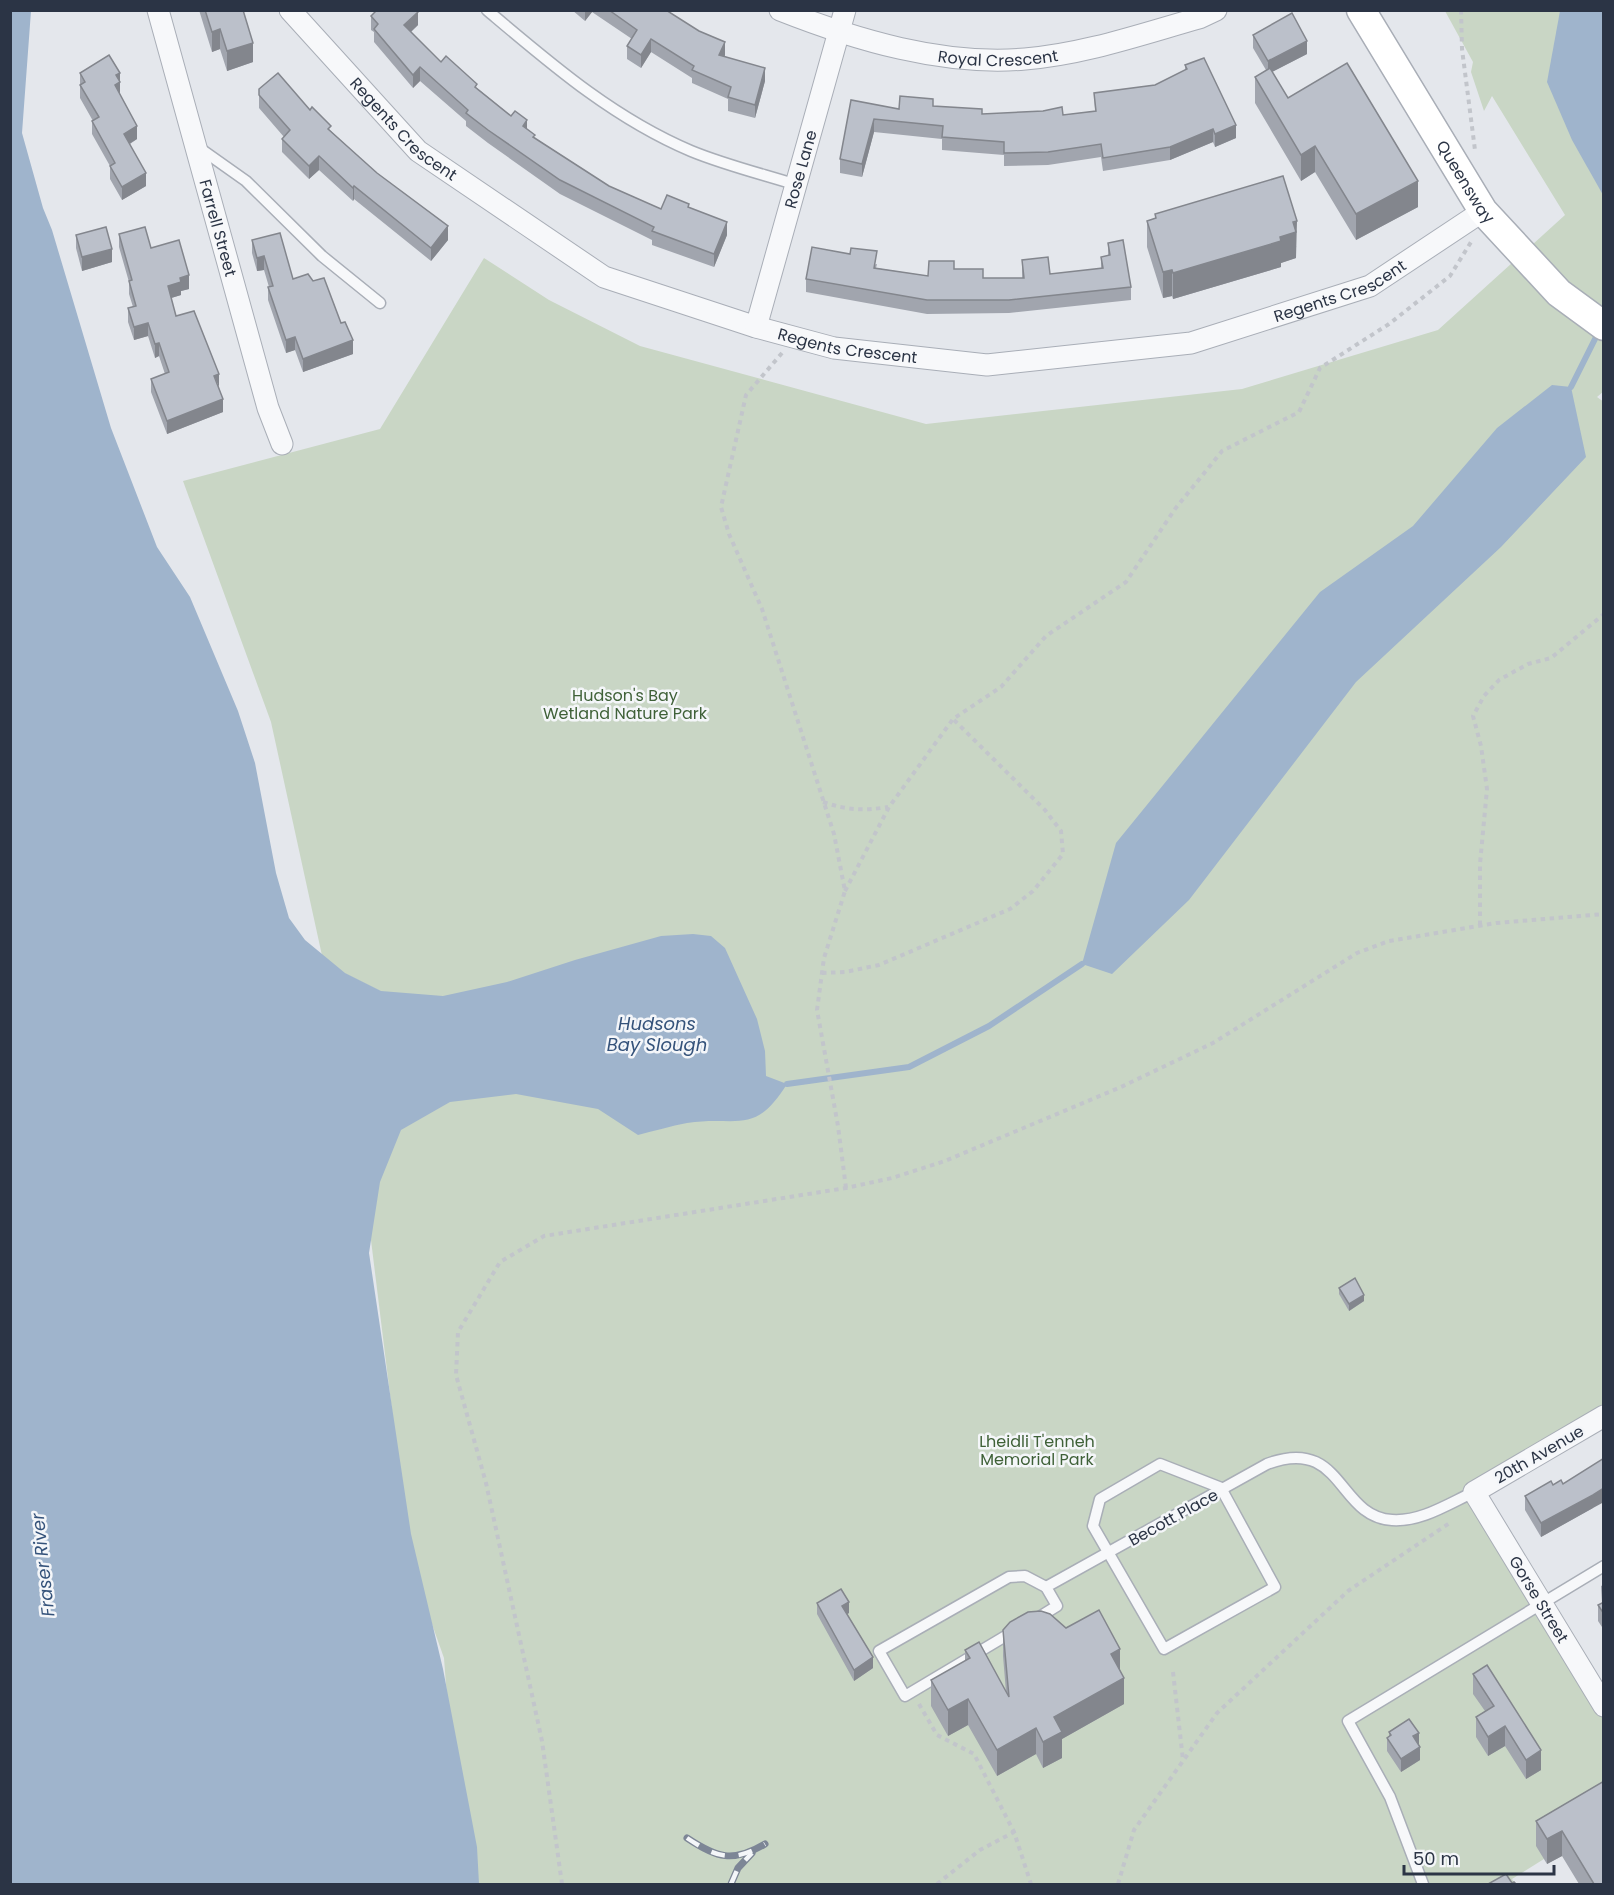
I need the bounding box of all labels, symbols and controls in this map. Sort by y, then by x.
street label: Royal Crescent [936,44,1060,72]
street label: Regents Crescent [344,72,462,186]
street label: Rose Lane [779,127,823,211]
street label: Queensway [1431,136,1500,229]
street label: Farrell Street [193,177,242,279]
street label: Regents Crescent [1271,254,1411,328]
street label: Regents Crescent [775,322,919,369]
park label: Hudson's Bay Wetland Nature Park [543,684,708,725]
water label: Hudsons Bay Slough [607,1011,707,1057]
street label: 20th Avenue [1490,1420,1588,1489]
park label: Lheidli T'enneh Memorial Park [979,1430,1095,1471]
street label: Becott Place [1124,1483,1222,1552]
water label: Fraser River [25,1511,60,1618]
street label: Gorse Street [1503,1552,1574,1647]
scale bar [1404,1838,1554,1876]
text: 50 m [1413,1846,1459,1871]

